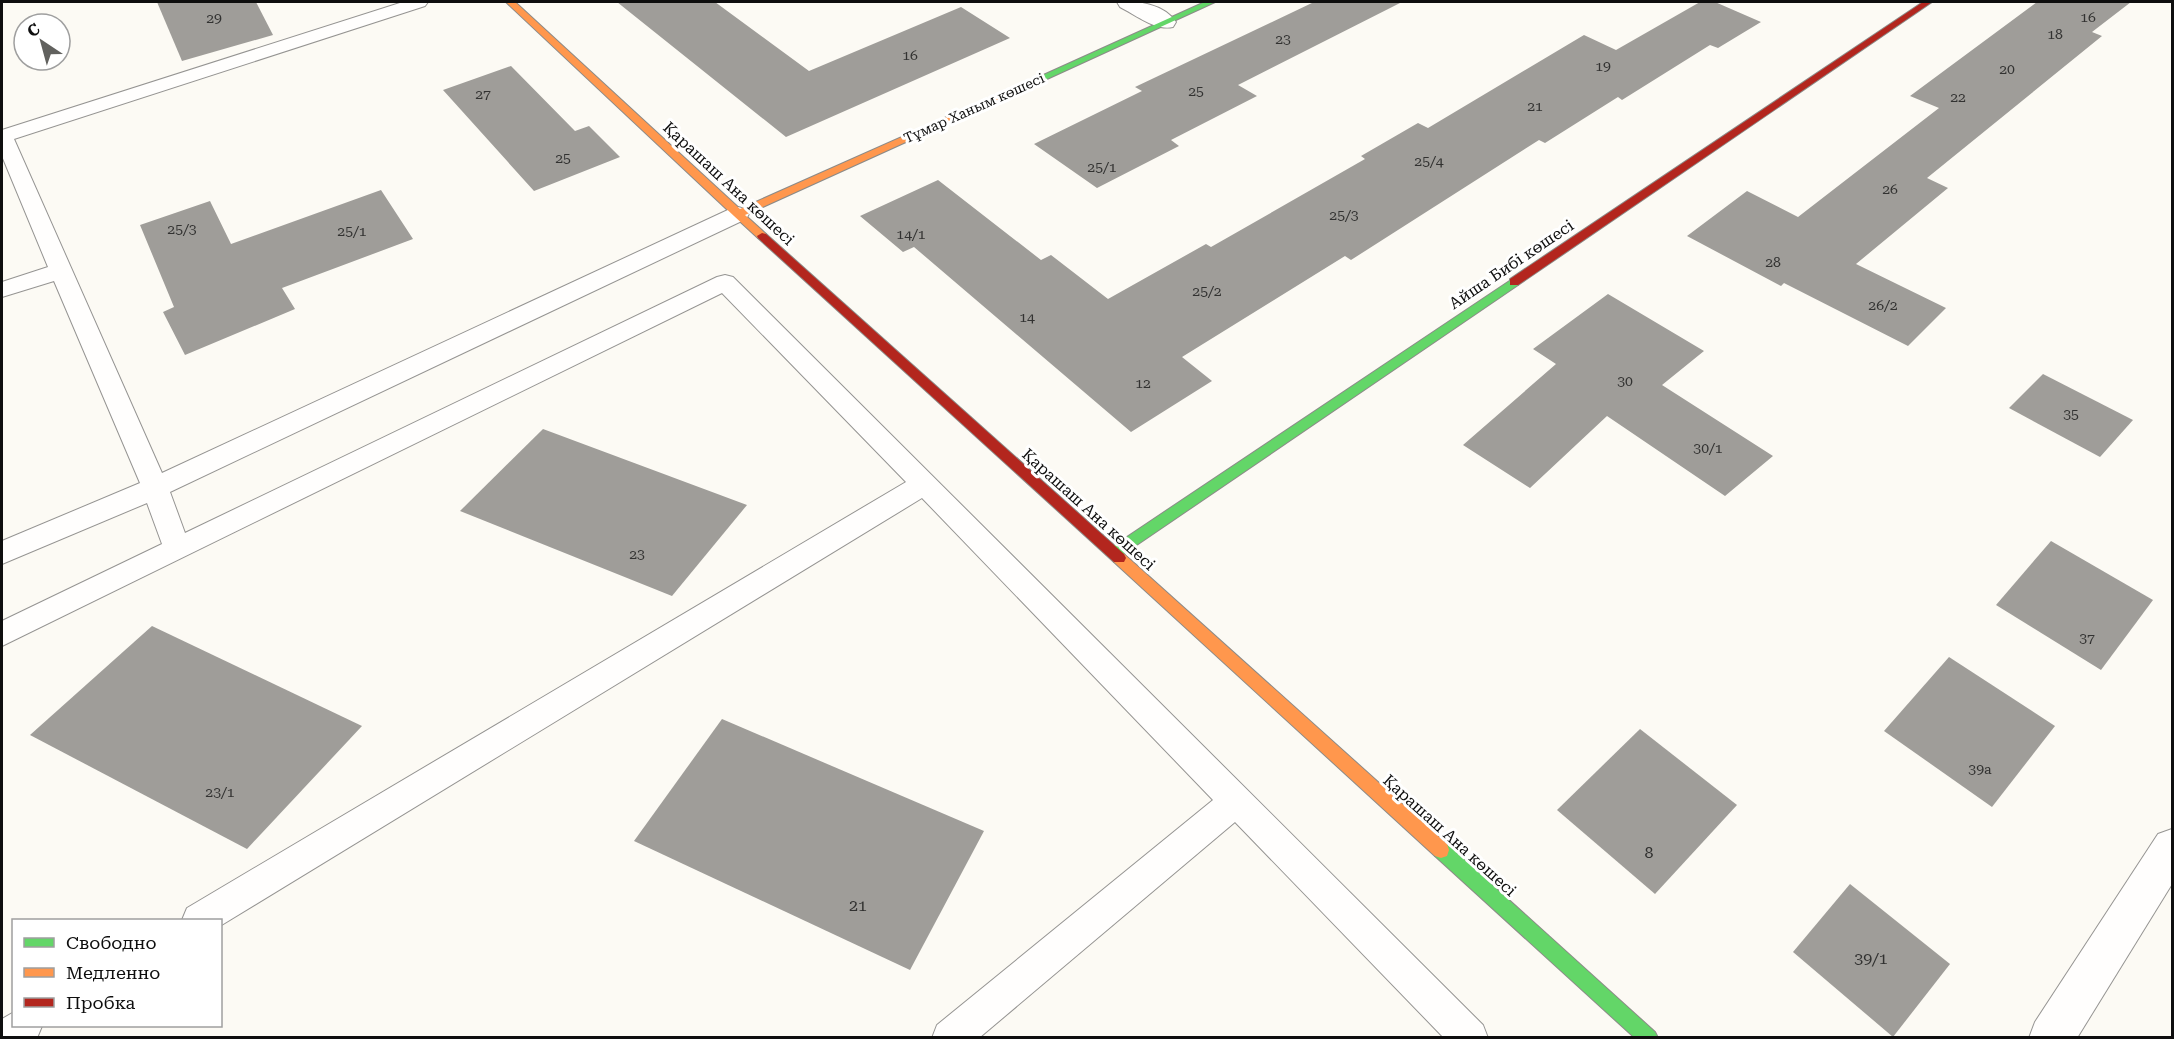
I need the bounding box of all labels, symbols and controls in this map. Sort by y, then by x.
house number: 16 [2080,9,2096,25]
house number: 29 [206,10,222,26]
north arrow [12,12,72,72]
text: С [23,19,44,41]
house number: 18 [2047,26,2063,42]
house number: 23 [1275,31,1291,47]
house number: 16 [902,47,918,63]
house number: 19 [1595,58,1611,74]
house number: 20 [1999,61,2015,77]
street label: Тұмар Ханым көшесі [901,70,1047,146]
house number: 25 [1188,83,1204,99]
house number: 27 [475,86,491,102]
house number: 22 [1950,89,1966,105]
house number: 21 [1527,98,1543,114]
street label: Қарашаш Ана көшесі [659,118,798,249]
house number: 25 [555,150,571,166]
house number: 25/4 [1414,153,1444,169]
house number: 25/1 [1087,159,1117,175]
house number: 26 [1882,181,1898,197]
house number: 25/3 [1329,207,1359,223]
street label: Айша Бибі көшесі [1445,216,1577,313]
house number: 25/3 [167,221,197,237]
house number: 25/1 [337,223,367,239]
house number: 14/1 [896,226,926,242]
house number: 28 [1765,254,1781,270]
house number: 25/2 [1192,283,1222,299]
house number: 26/2 [1868,297,1898,313]
house number: 14 [1019,309,1035,325]
house number: 30 [1617,373,1633,389]
house number: 12 [1135,375,1151,391]
house number: 35 [2063,406,2079,422]
house number: 30/1 [1693,440,1723,456]
street label: Қарашаш Ана көшесі [1018,445,1159,574]
house number: 23 [629,546,645,562]
house number: 37 [2079,630,2095,646]
house number: 39а [1968,761,1992,777]
street label: Қарашаш Ана көшесі [1379,771,1520,900]
house number: 23/1 [205,784,235,800]
house number: 8 [1645,843,1654,862]
house number: 21 [849,896,867,915]
legend [12,919,222,1027]
text: Свободно [66,932,156,953]
house number: 39/1 [1854,949,1888,968]
text: Медленно [66,962,160,983]
text: Пробка [66,992,135,1013]

